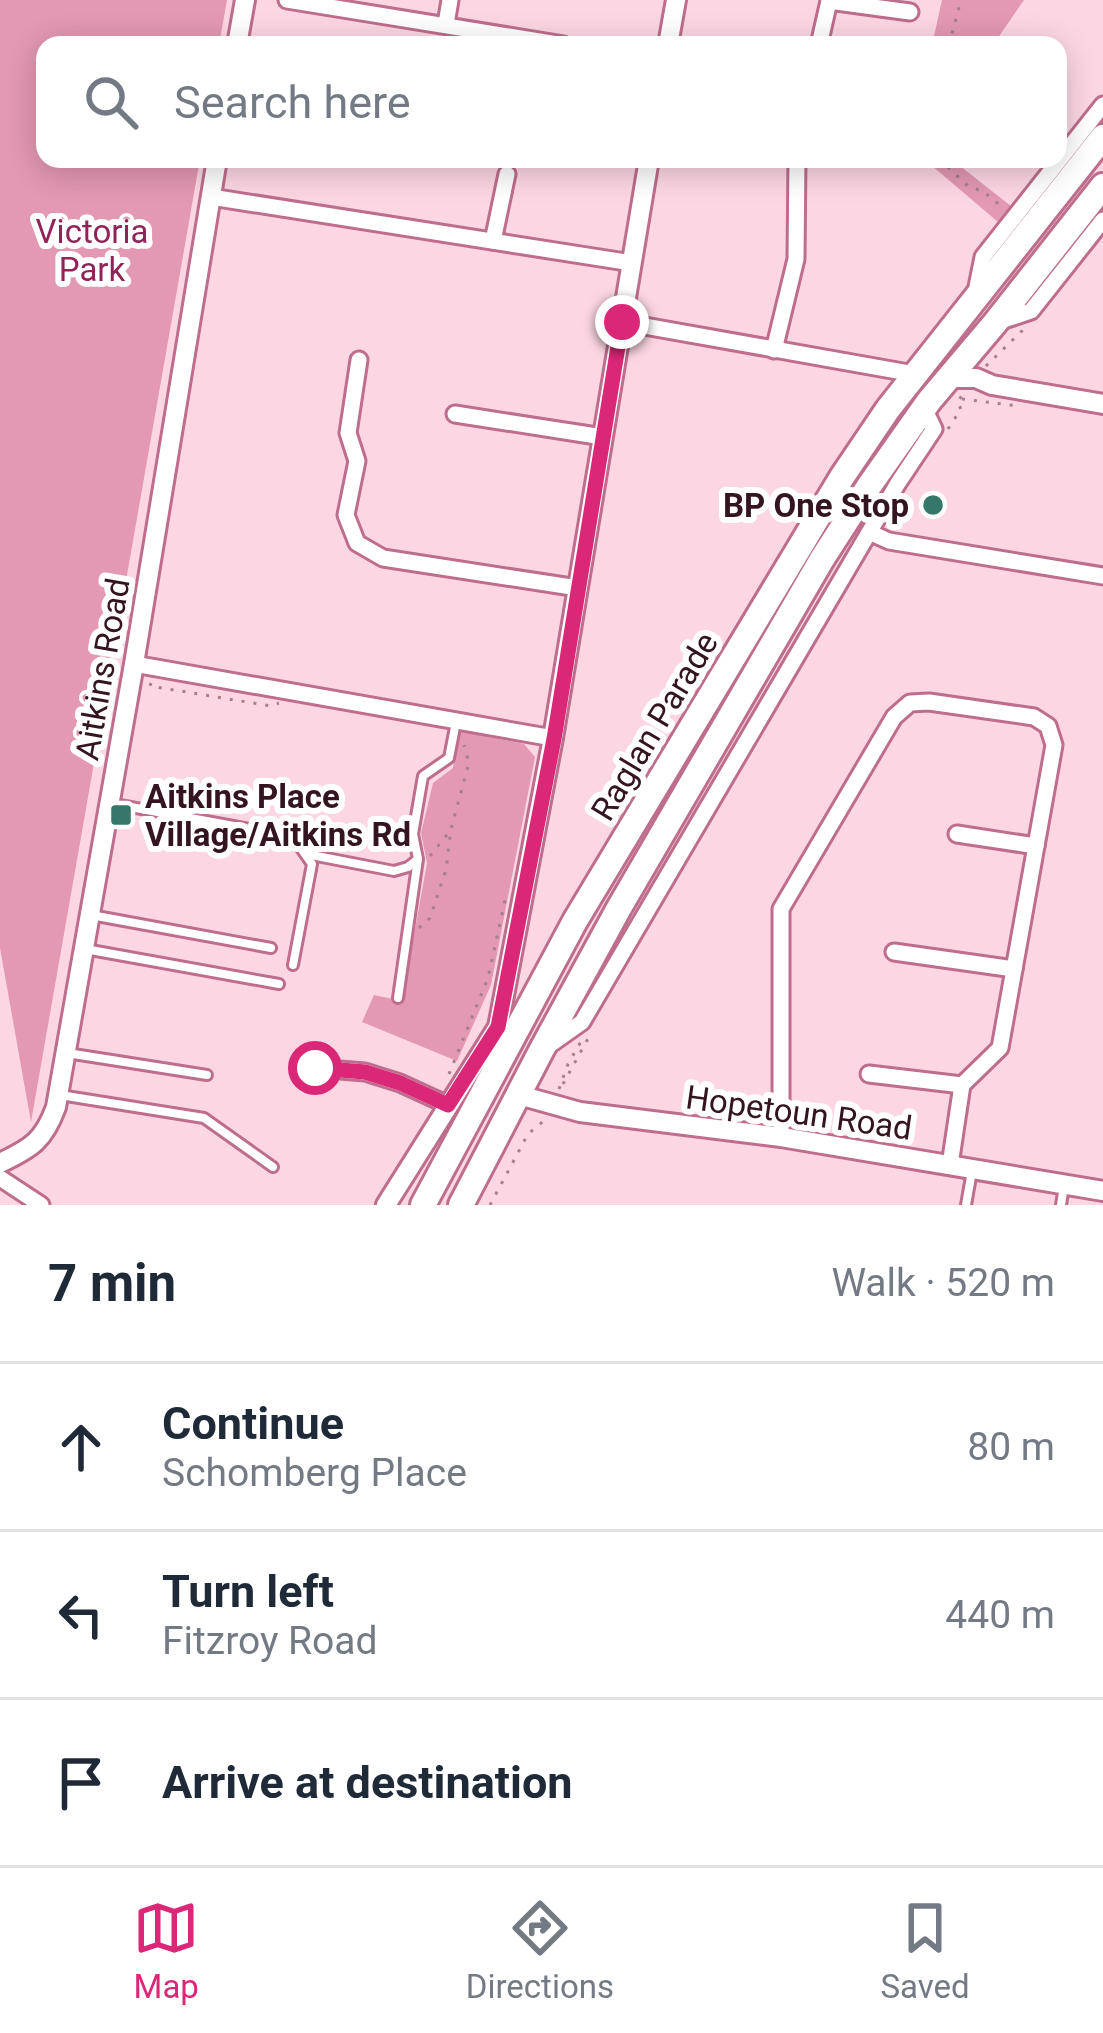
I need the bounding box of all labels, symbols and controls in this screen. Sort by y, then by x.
search box [36,36,1067,168]
icon: search [78,69,144,135]
text: Search here [174,76,411,129]
park label: Victoria Park [36,212,148,289]
route end [595,295,649,349]
place label: BP One Stop [723,486,909,525]
marker: BP One Stop [920,492,946,518]
street label: Aitkins Road [67,575,138,763]
street label: Raglan Parade [583,625,726,827]
place label: Aitkins Place Village/Aitkins Rd [145,777,411,854]
marker: Aitkins Place Village/Aitkins Rd [108,802,134,828]
route start [288,1041,342,1095]
street label: Hopetoun Road [683,1077,915,1148]
text: 7 min [48,1254,176,1313]
text: Walk · 520 m [831,1260,1055,1306]
text: Continue [162,1397,344,1450]
icon: ahead [48,1414,114,1480]
text: 80 m [967,1424,1055,1470]
text: Schomberg Place [162,1450,467,1496]
text: Turn left [162,1565,334,1618]
icon: left [48,1582,114,1648]
text: 440 m [945,1592,1055,1638]
text: Fitzroy Road [162,1618,378,1664]
icon: arrive [48,1750,114,1816]
text: Arrive at destination [162,1756,573,1809]
tab: Map [133,1895,199,2006]
tab: Directions [466,1895,614,2006]
tab: Saved [881,1895,970,2006]

